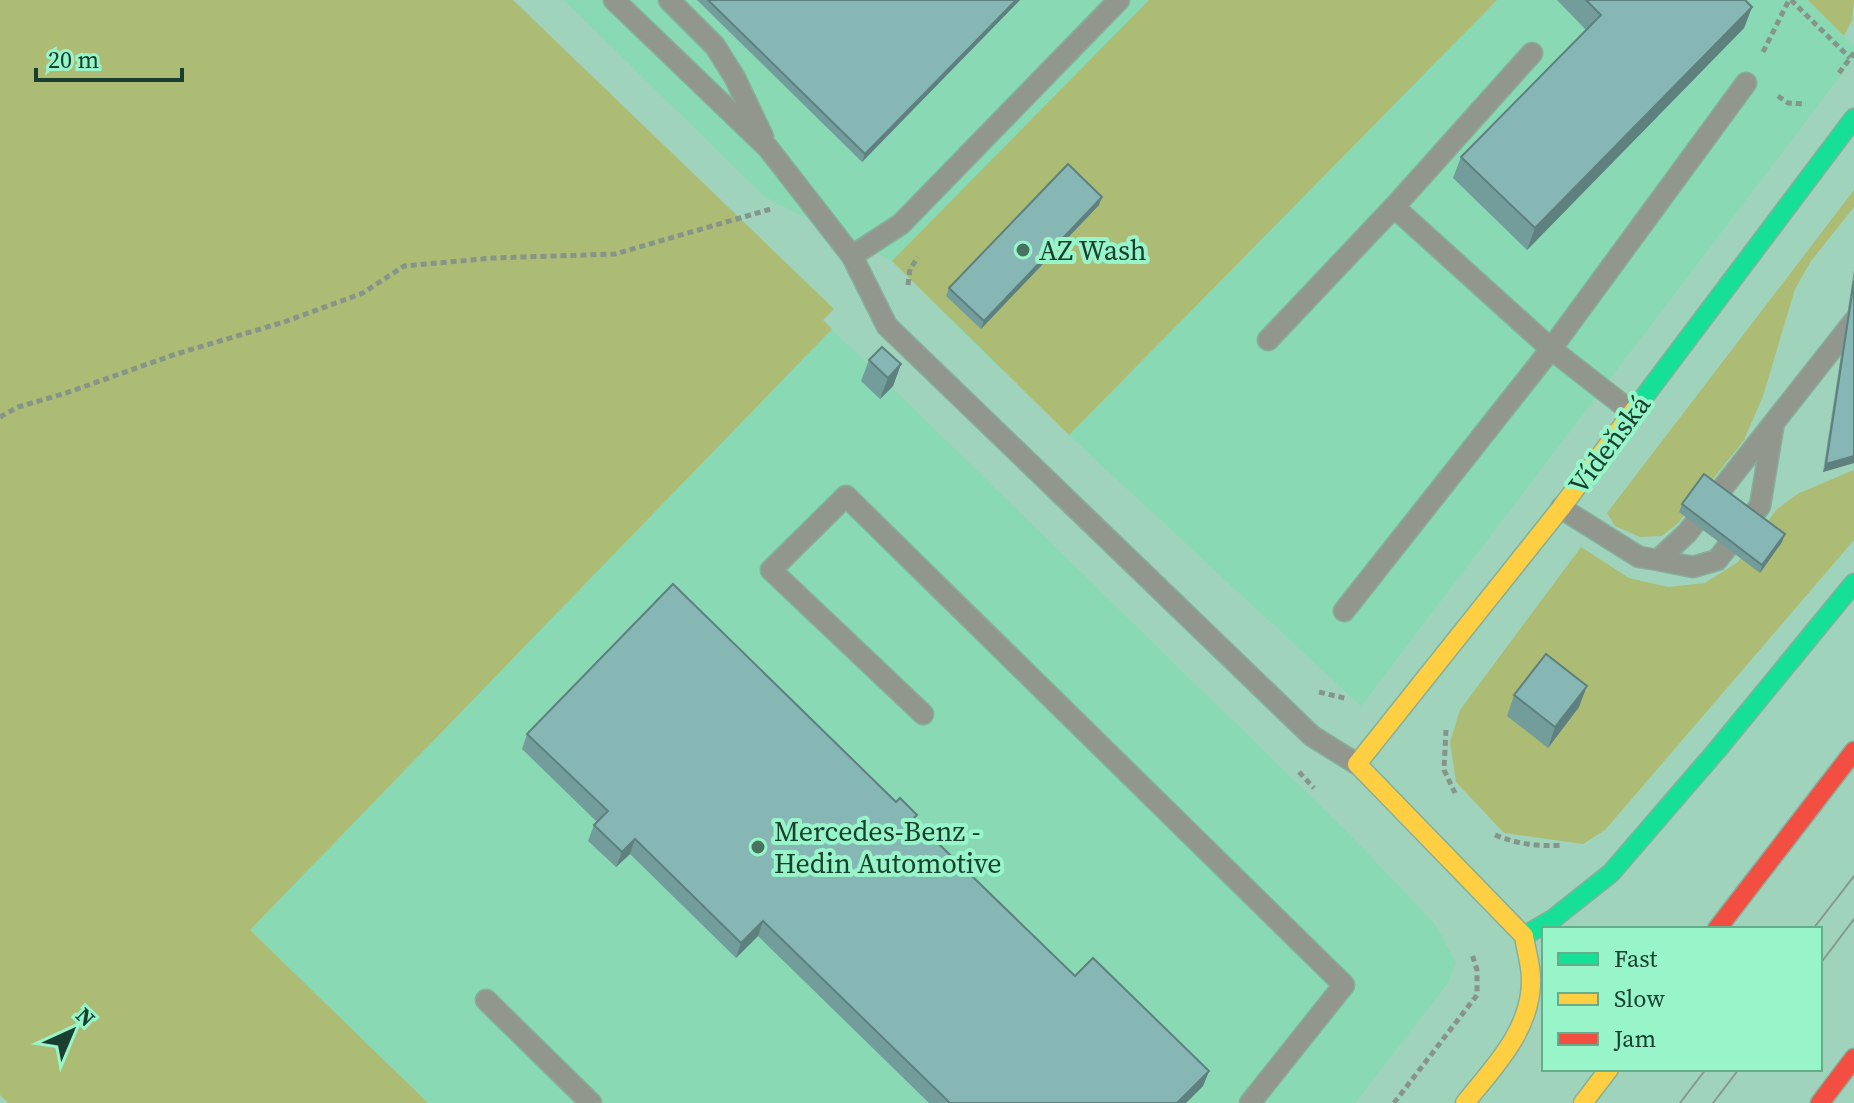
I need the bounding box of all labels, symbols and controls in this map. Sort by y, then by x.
scale bar [36,32,182,82]
text: 20 m [48,43,99,76]
place label: AZ Wash [1039,231,1147,269]
marker: AZ Wash [1014,241,1032,259]
street label: Vídeňská [1559,386,1659,501]
place label: Mercedes-Benz - Hedin Automotive [774,812,1002,882]
marker: Mercedes-Benz - Hedin Automotive [749,838,767,856]
legend [1542,927,1822,1071]
text: Fast [1614,942,1658,975]
text: Slow [1614,982,1665,1015]
north arrow [32,991,112,1071]
text: N [70,1000,102,1033]
text: Jam [1613,1022,1656,1055]

